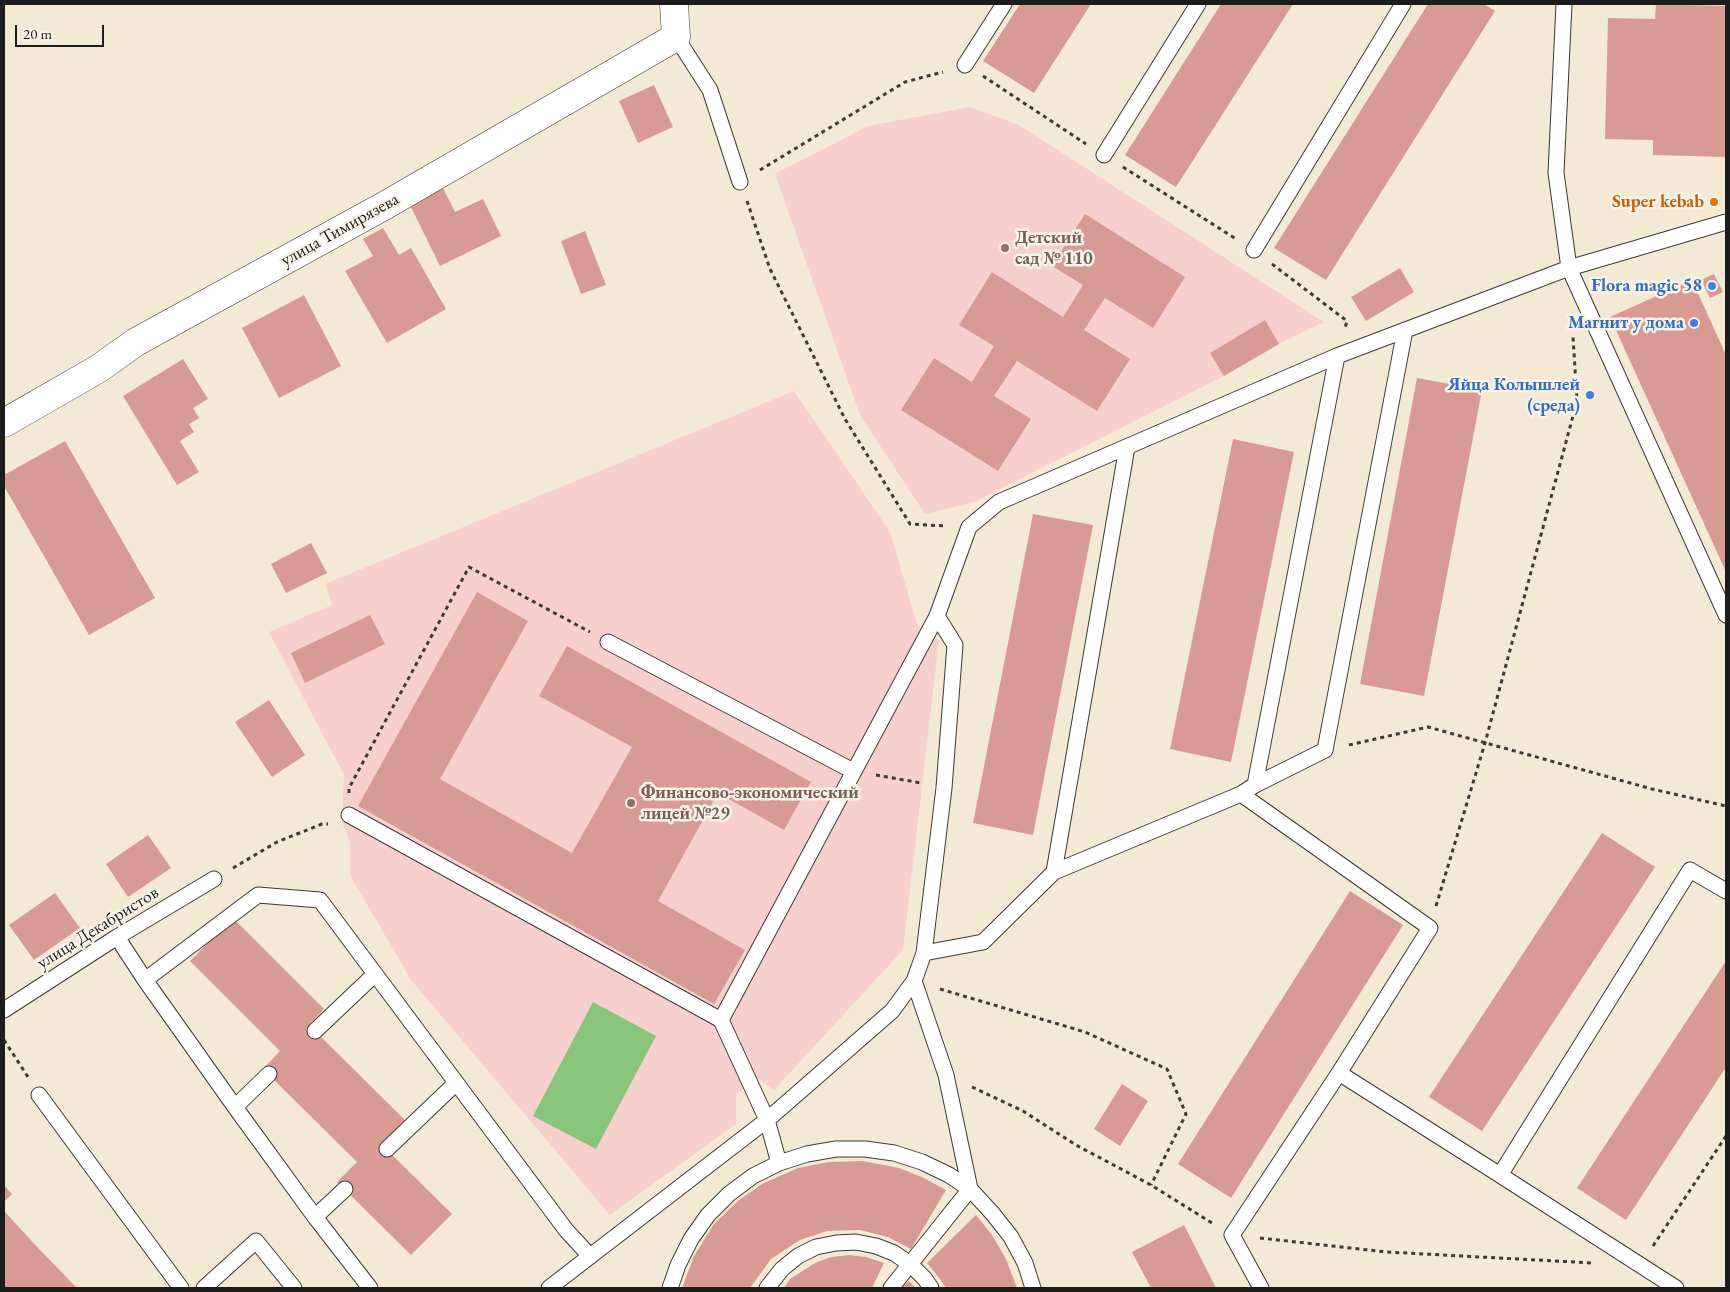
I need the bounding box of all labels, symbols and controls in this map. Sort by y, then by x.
scale bar [18,15,106,47]
text: 20 m [23,24,52,43]
street label: улица Тимирязева [277,189,403,271]
place label: Super kebab [1612,191,1704,213]
marker: Super kebab [1708,196,1720,208]
place label: Детский сад № 110 [1015,227,1093,270]
marker: Детский сад № 110 [999,242,1011,254]
place label: Flora magic 58 [1591,275,1702,297]
marker: Flora magic 58 [1706,280,1718,292]
place label: Магнит у дома [1568,312,1684,334]
marker: Магнит у дома [1688,317,1700,329]
place label: Яйца Колышлей (среда) [1448,374,1580,416]
marker: Яйца Колышлей (среда) [1584,389,1596,401]
place label: Финансово-экономический лицей №29 [641,782,859,824]
marker: Финансово-экономический лицей №29 [625,797,637,809]
street label: улица Декабристов [33,882,163,974]

